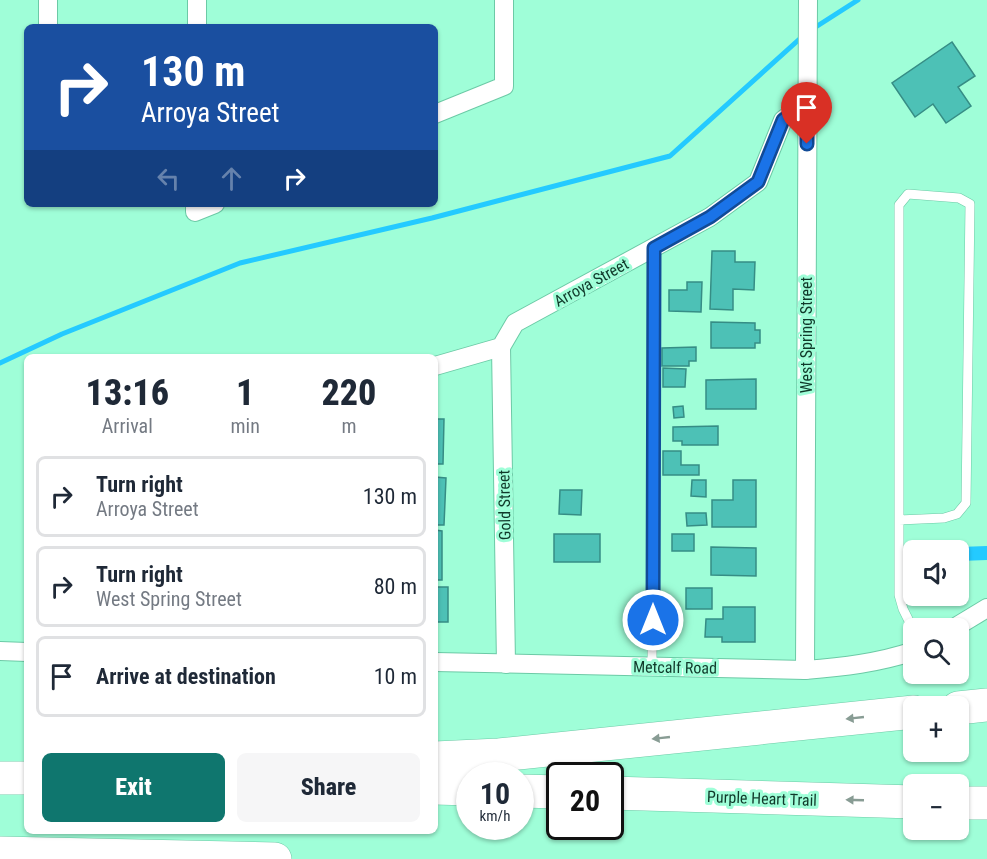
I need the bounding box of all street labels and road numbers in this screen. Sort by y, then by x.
street label: Arroya Street [551,254,632,311]
street label: West Spring Street [797,276,816,393]
street label: Gold Street [494,469,515,540]
street label: Metcalf Road [633,657,717,678]
street label: Purple Heart Trail [707,787,817,810]

